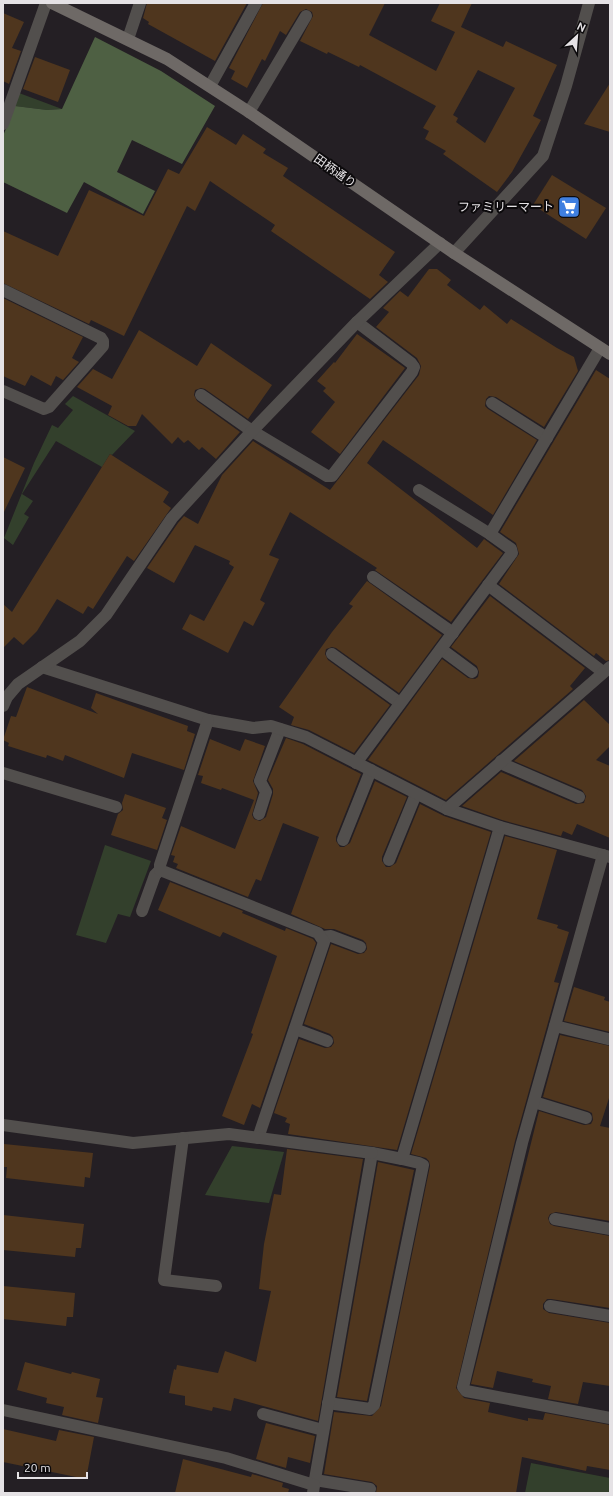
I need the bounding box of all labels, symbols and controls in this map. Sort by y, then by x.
north arrow [557,16,597,56]
text: N [575,20,588,34]
street label: 田柄通り [312,151,359,190]
supermarket icon: ファミリーマート [556,194,582,220]
place label: ファミリーマート [458,200,554,213]
scale bar [18,1454,87,1480]
text: 20 m [24,1461,51,1474]

